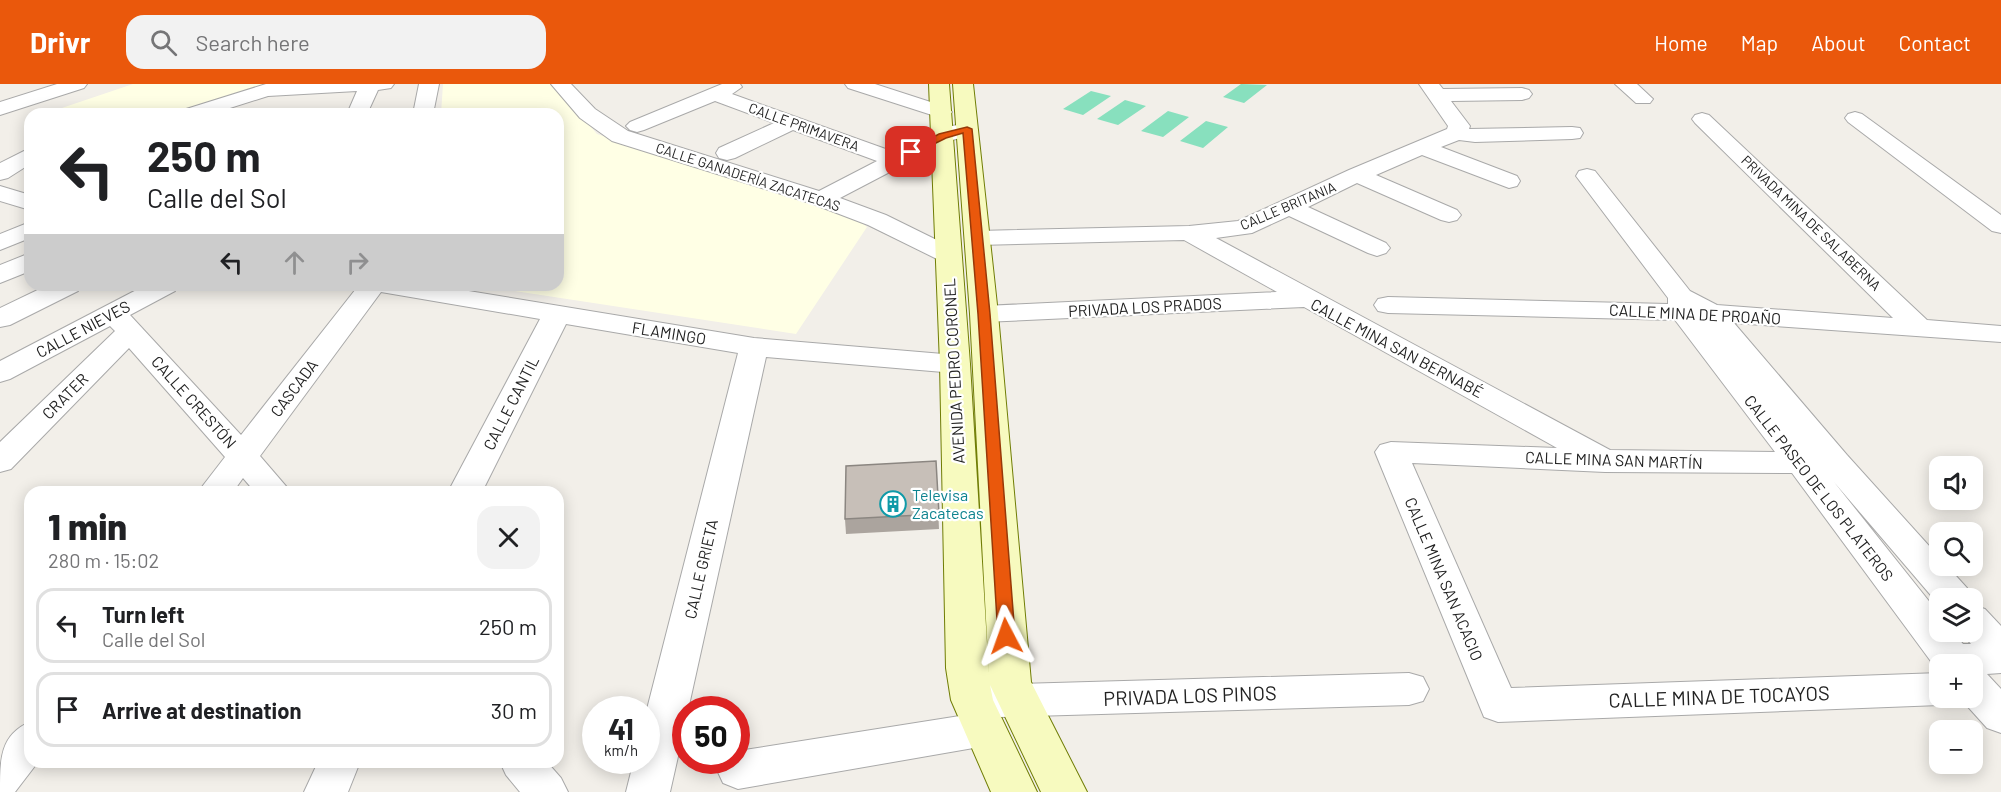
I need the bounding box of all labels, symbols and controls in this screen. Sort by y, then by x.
search box [126,15,546,69]
text: Drivr [30,25,90,59]
icon: search [147,26,180,59]
text: Search here [195,29,310,55]
text: Home [1654,30,1708,55]
text: Map [1741,30,1778,55]
text: About [1811,30,1866,55]
text: Contact [1899,30,1971,55]
street label: CALLE PRIMAVERA [746,99,862,155]
pin [885,126,936,177]
text: 250 m [147,130,261,180]
icon: left [48,132,126,210]
icon: arrive [894,135,927,168]
street label: CALLE GANADERÍA ZACATECAS [654,139,843,214]
street label: PRIVADA MINA DE SALABERNA [1738,151,1885,294]
street label: CALLE BRITANIA [1237,178,1339,233]
text: Calle del Sol [147,181,287,213]
icon: left [215,246,248,279]
icon: ahead [278,246,311,279]
icon: right [341,246,374,279]
street label: AVENIDA PEDRO CORONEL [939,278,968,464]
street label: PRIVADA LOS PRADOS [1068,293,1222,320]
street label: CALLE MINA SAN BERNABÉ [1308,294,1487,401]
street label: CALLE NIEVES [33,296,133,361]
street label: CALLE MINA DE PROAÑO [1609,300,1782,327]
street label: FLAMINGO [631,317,707,348]
street label: CALLE CRESTÓN [148,352,241,452]
street label: CALLE CANTIL [479,353,542,453]
street label: CASCADA [266,355,321,420]
street label: CRATER [38,369,92,423]
street label: CALLE PASEO DE LOS PLATEROS [1741,391,1898,585]
street label: CALLE MINA SAN MARTÍN [1525,447,1703,472]
map controls [1929,456,1983,774]
button: sound [1929,456,1983,510]
place label: Televisa Zacatecas [912,485,984,522]
building icon: Televisa Zacatecas [878,489,908,519]
street label: CALLE MINA SAN ACACIO [1401,494,1487,663]
text: 1 min [48,504,127,547]
button: close [477,506,540,569]
street label: CALLE GRIETA [680,517,721,621]
button: search [1929,522,1983,576]
text: 280 m · 15:02 [48,548,159,572]
button: layers [1929,588,1983,642]
text: Turn left [102,601,185,627]
position arrow [974,604,1038,668]
icon: left [51,609,84,642]
text: 250 m [479,613,537,639]
text: Calle del Sol [102,627,205,651]
button: + [1929,654,1983,708]
street label: PRIVADA LOS PINOS [1103,680,1277,710]
street label: CALLE MINA DE TOCAYOS [1608,680,1830,712]
icon: arrive [51,693,84,726]
speed limit sign: 50 [672,696,750,774]
text: Arrive at destination [102,697,301,723]
text: 30 m [491,697,537,723]
text: 41 [608,710,634,746]
button: − [1929,720,1983,774]
text: km/h [604,741,638,759]

